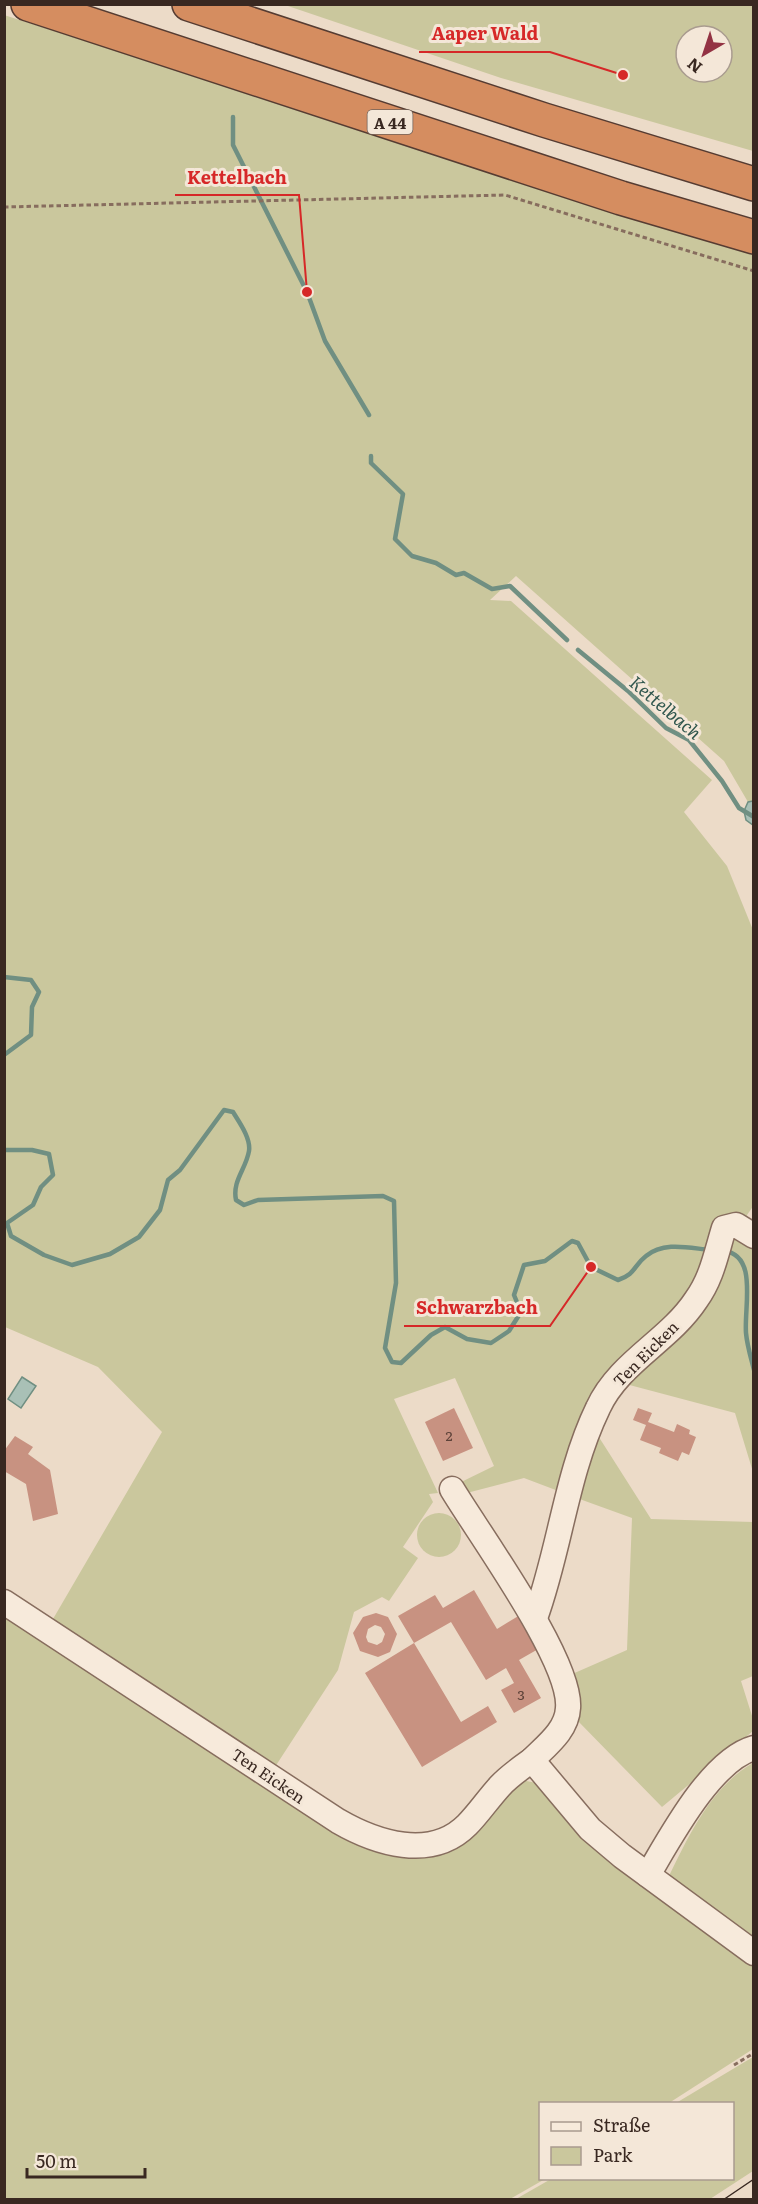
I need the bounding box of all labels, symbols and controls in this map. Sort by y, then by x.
callout: Aaper Wald [419,16,550,52]
text: Aaper Wald [432,19,539,46]
north arrow [674,24,734,84]
text: N [681,53,707,80]
road number: A 44 [368,110,412,134]
callout: Kettelbach [175,159,299,195]
text: Kettelbach [187,163,287,190]
water label: Kettelbach [624,669,708,746]
callout: Schwarzbach [404,1290,550,1326]
text: Schwarzbach [416,1293,538,1320]
street label: Ten Eicken [607,1314,684,1391]
house number: 2 [445,1425,453,1445]
house number: 3 [517,1684,525,1704]
street label: Ten Eicken [227,1741,311,1809]
legend [539,2102,734,2180]
text: Straße [593,2111,650,2138]
scale bar [27,2141,146,2179]
text: Park [593,2141,634,2168]
text: 50 m [36,2147,77,2174]

